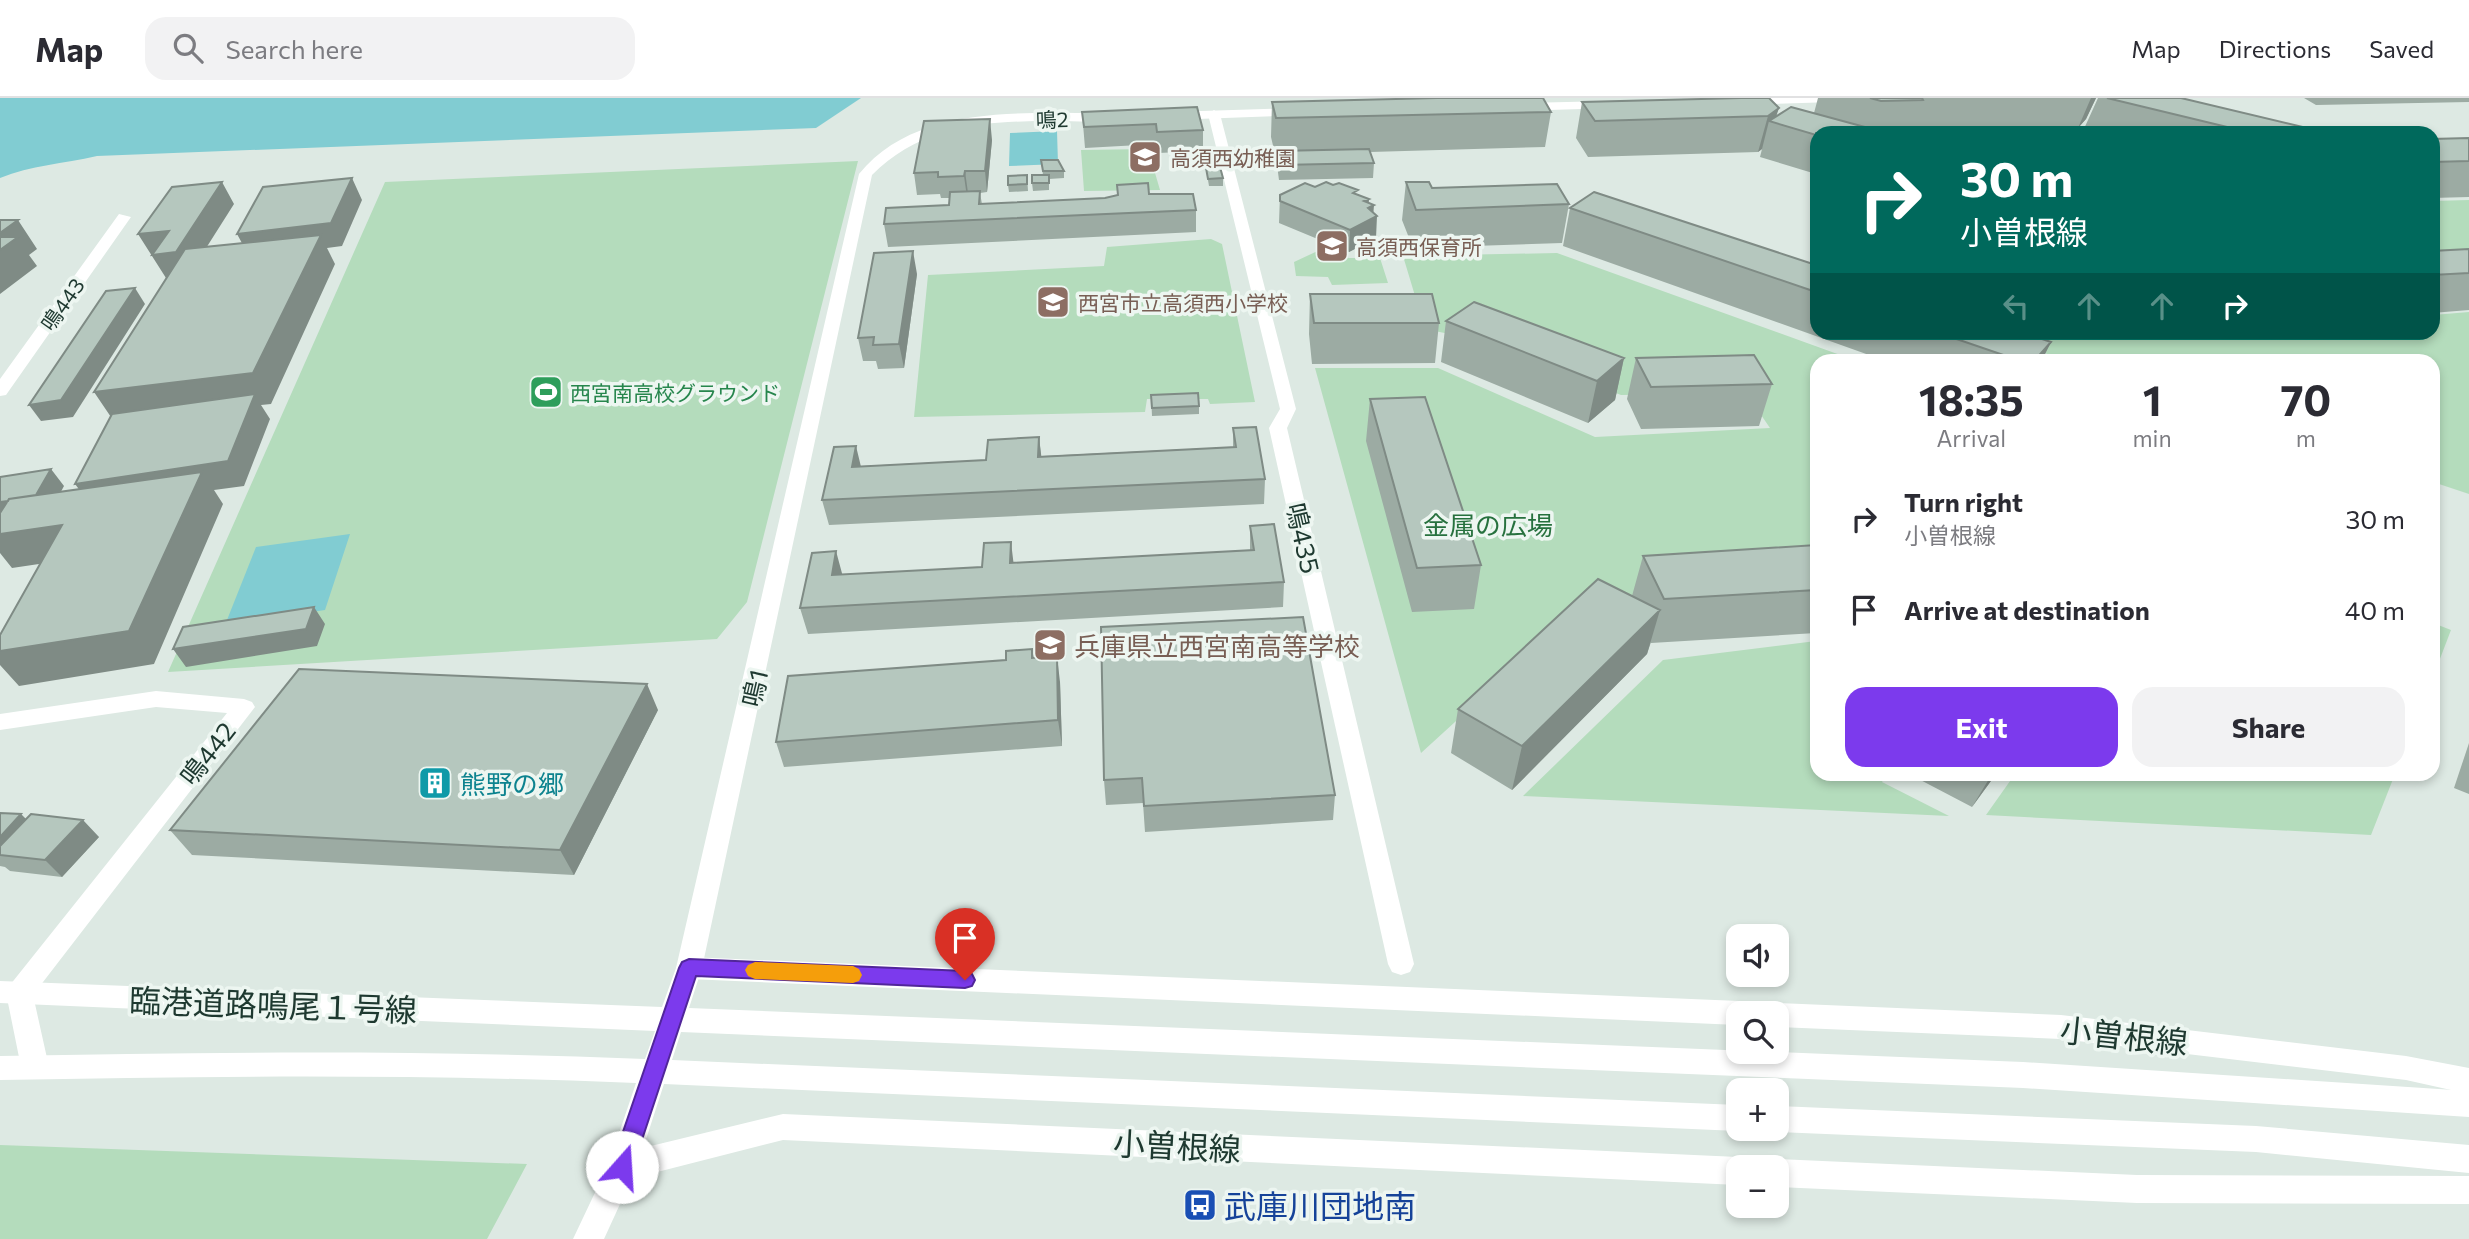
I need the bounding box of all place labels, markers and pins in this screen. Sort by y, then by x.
school or university icon: 高須西幼稚園 [1126,138,1164,176]
place label: 高須西幼稚園 [1170,145,1296,170]
school or university icon: 高須西保育所 [1313,227,1351,265]
place label: 高須西保育所 [1356,234,1482,259]
school or university icon: 西宮市立高須西小学校 [1034,283,1072,321]
place label: 西宮市立高須西小学校 [1078,290,1288,315]
sports icon: 西宮南高校グラウンド [527,373,565,411]
place label: 西宮南高校グラウンド [570,380,780,405]
school or university icon: 兵庫県立西宮南高等学校 [1031,626,1069,664]
place label: 兵庫県立西宮南高等学校 [1074,630,1360,661]
building icon: 熊野の郷 [416,764,454,802]
place label: 熊野の郷 [460,768,564,799]
pin [935,908,995,980]
place label: 武庫川団地南 [1224,1185,1416,1225]
bus stop icon: 武庫川団地南 [1181,1186,1219,1224]

